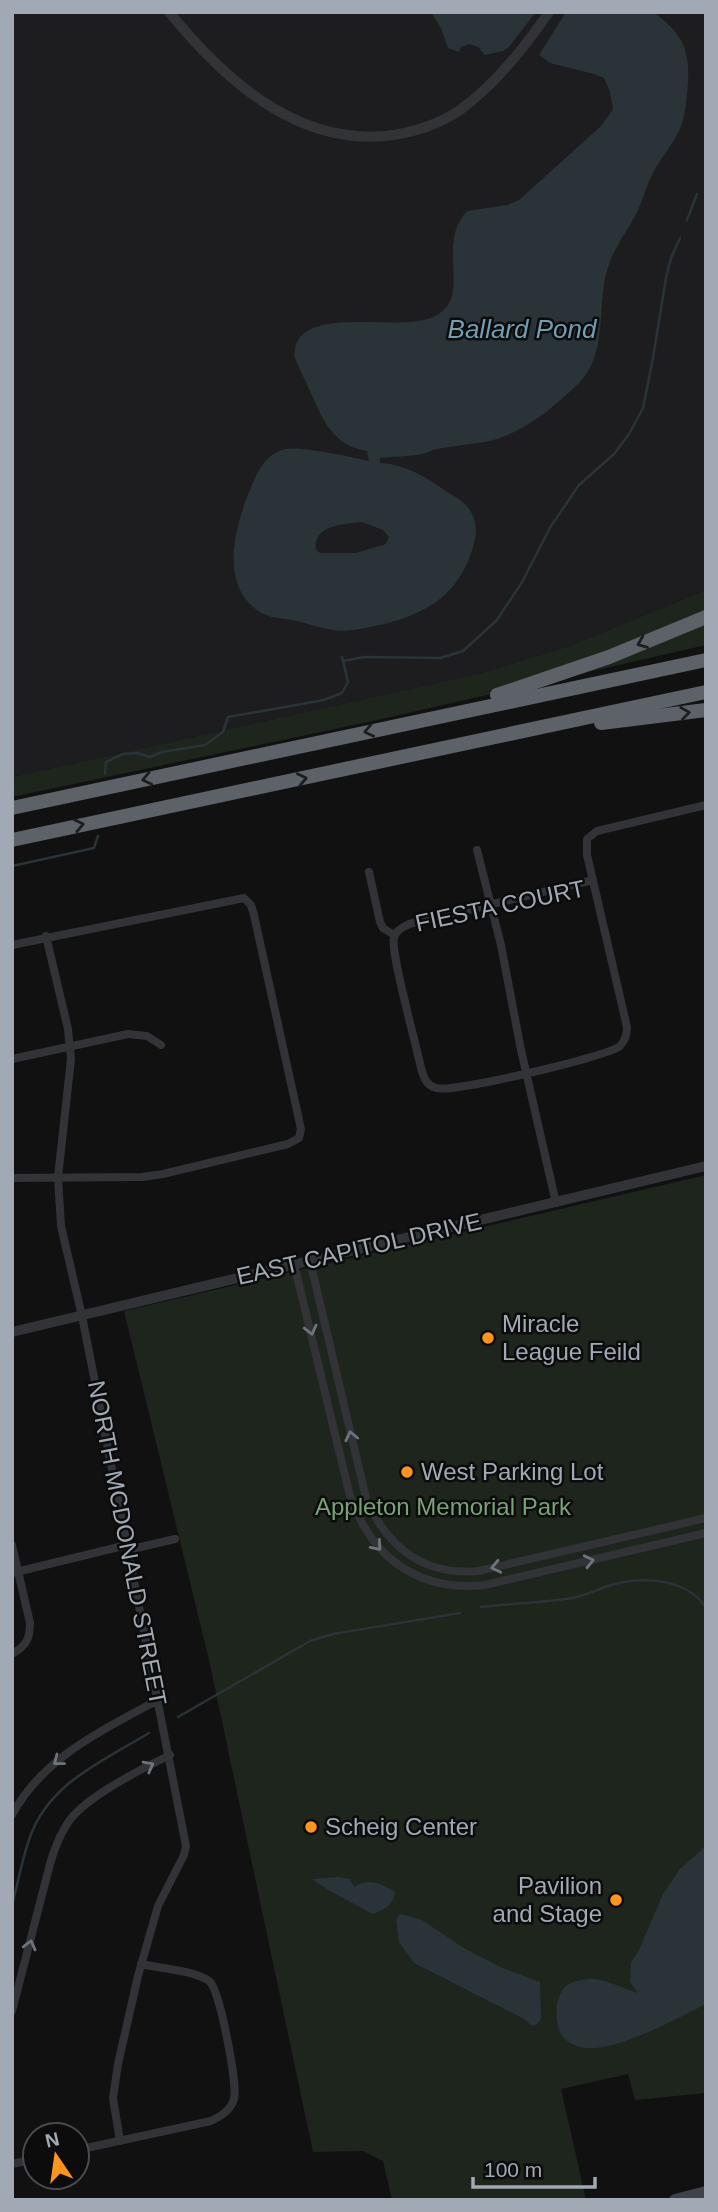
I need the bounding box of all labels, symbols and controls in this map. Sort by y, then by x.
water label: Ballard Pond [448,314,598,344]
one-way arrow [637,635,650,649]
one-way arrow [679,705,691,720]
one-way arrow [363,723,375,738]
one-way arrow [141,771,153,786]
one-way arrow [296,772,308,787]
one-way arrow [73,819,85,834]
street label: FIESTA COURT [413,874,587,937]
street label: EAST CAPITOL DRIVE [234,1207,484,1290]
place label: Miracle League Feild [502,1310,641,1365]
one-way arrow [303,1324,317,1336]
marker: Miracle League Feild [480,1330,496,1346]
street label: NORTH MCDONALD STREET [83,1378,172,1708]
one-way arrow [345,1430,359,1442]
place label: West Parking Lot [421,1458,604,1485]
marker: West Parking Lot [399,1464,415,1480]
park label: Appleton Memorial Park [315,1493,572,1520]
one-way arrow [369,1538,382,1550]
one-way arrow [583,1555,595,1569]
one-way arrow [490,1559,502,1573]
one-way arrow [53,1752,66,1765]
one-way arrow [141,1761,154,1774]
place label: Scheig Center [325,1813,477,1840]
marker: Scheig Center [303,1819,319,1835]
place label: Pavilion and Stage [493,1872,602,1927]
marker: Pavilion and Stage [608,1892,624,1908]
one-way arrow [22,1939,36,1951]
north arrow [21,2121,91,2191]
text: N [43,2128,61,2152]
scale bar [473,2146,596,2190]
text: 100 m [484,2158,542,2181]

